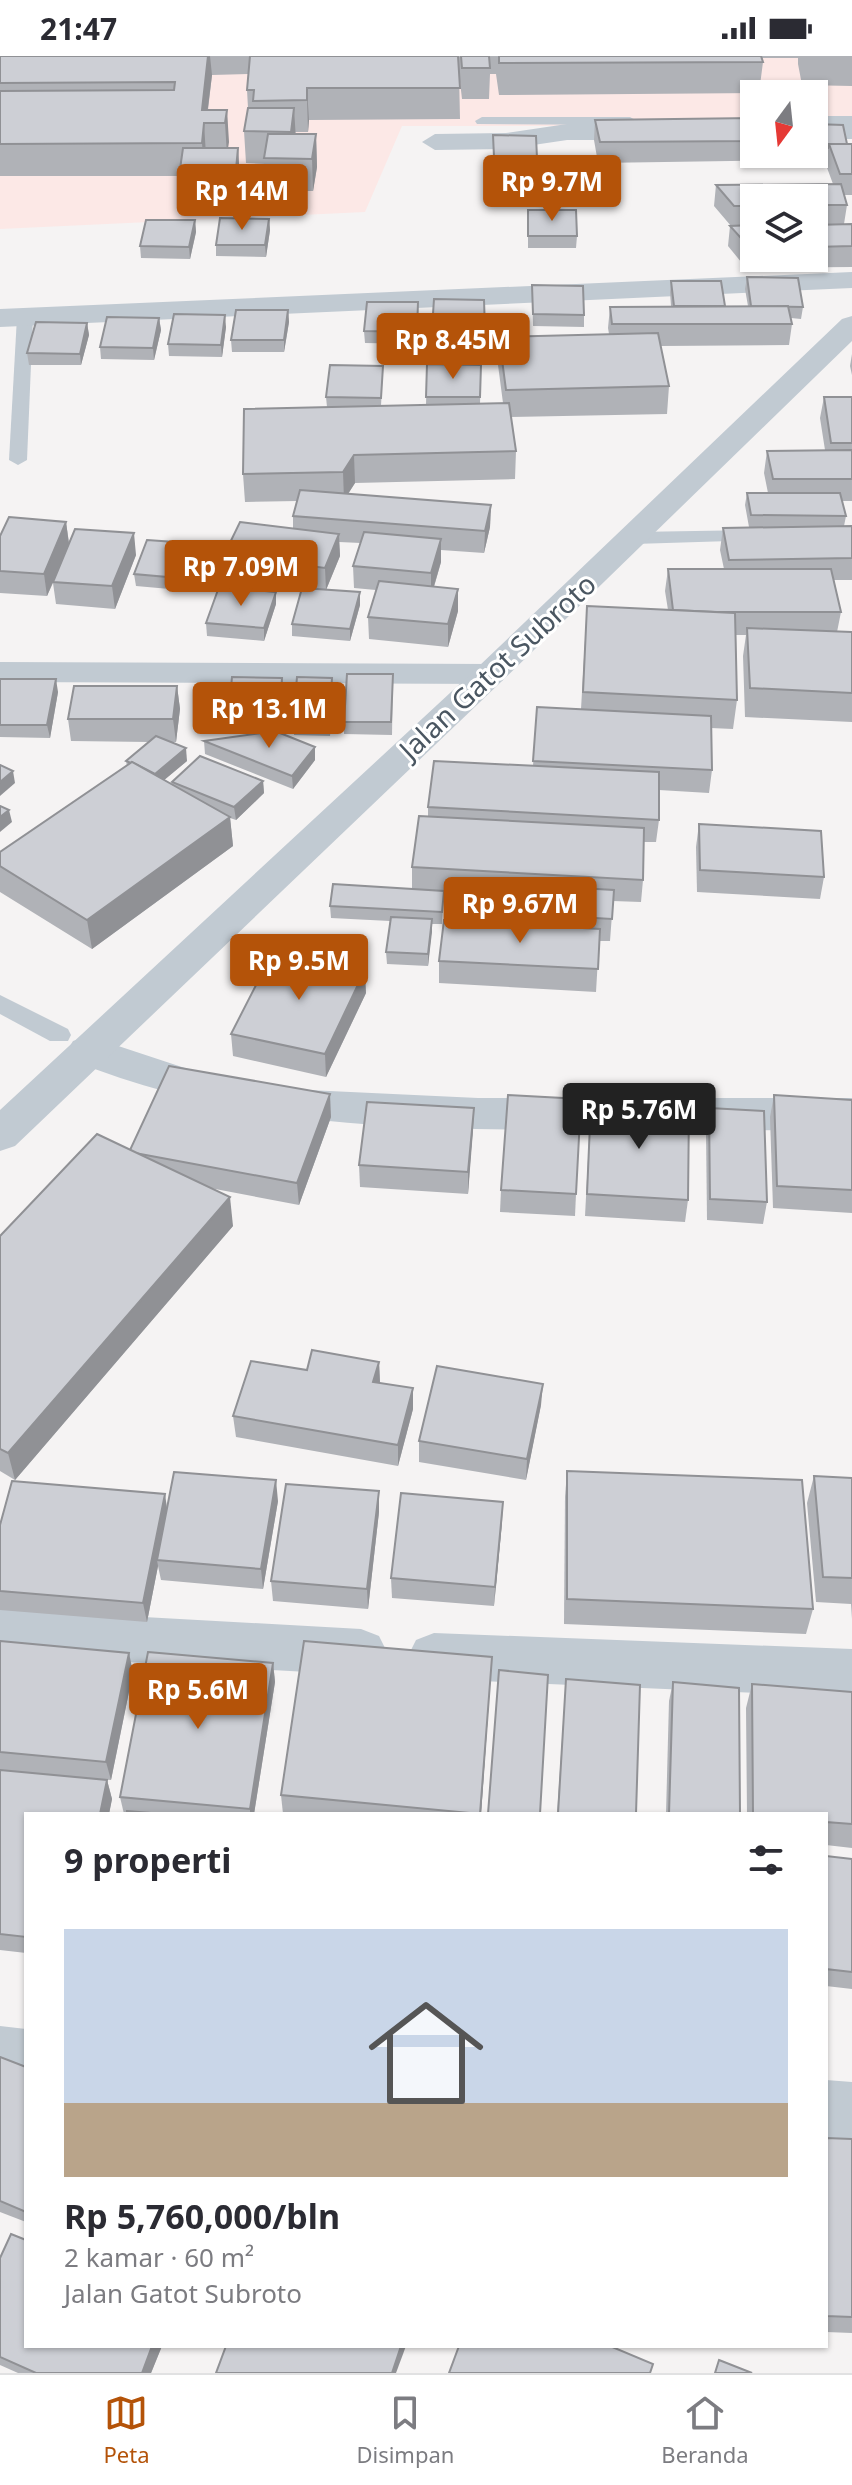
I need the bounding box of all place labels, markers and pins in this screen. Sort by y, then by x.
pin: Rp 9.7M [478,155,626,223]
pin: Rp 14M [177,164,307,232]
pin: Rp 8.45M [370,313,536,381]
pin: Rp 7.09M [158,540,324,608]
pin: Rp 13.1M [186,682,352,750]
pin: Rp 9.67M [437,877,603,945]
pin: Rp 9.5M [225,934,373,1002]
pin: Rp 5.76M [556,1083,722,1151]
pin: Rp 5.6M [124,1663,272,1731]

